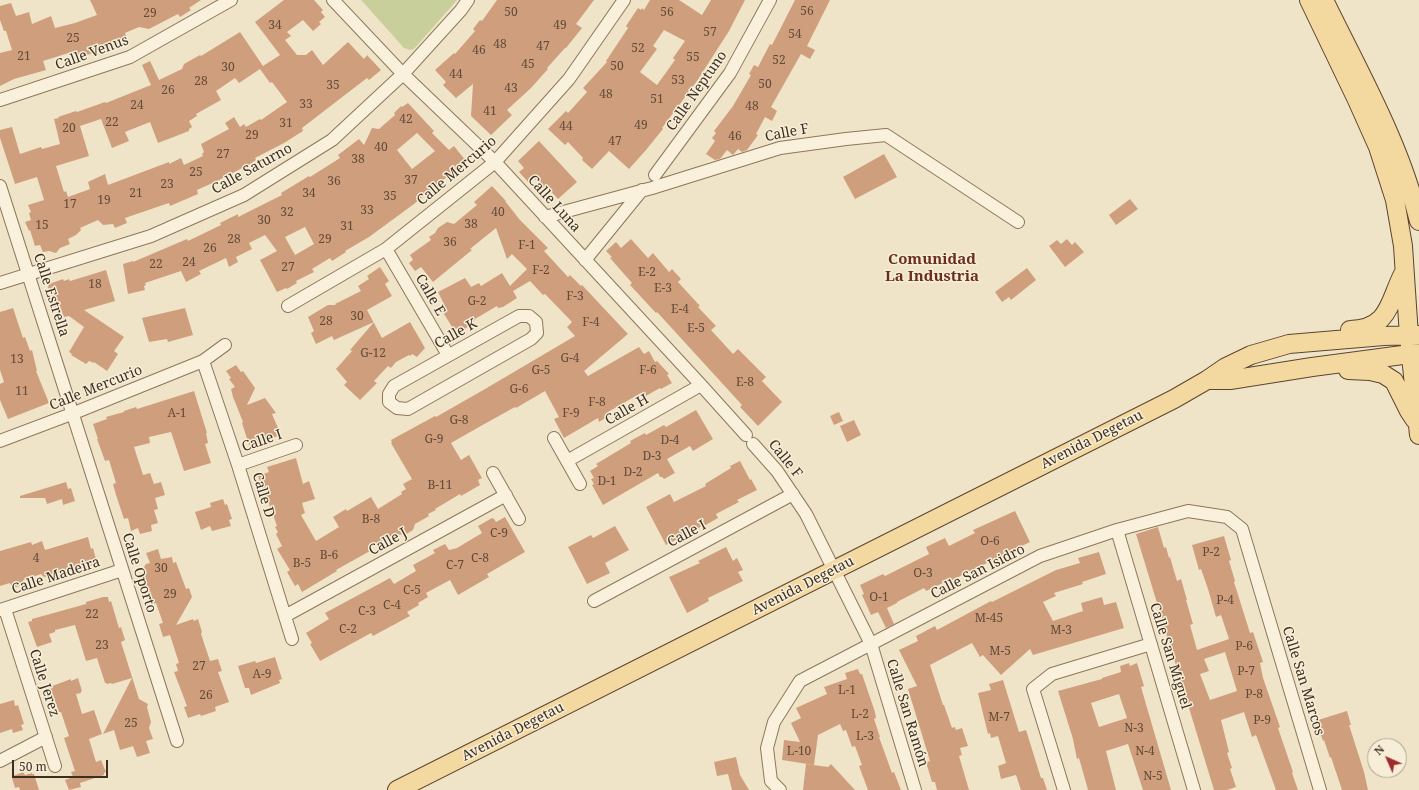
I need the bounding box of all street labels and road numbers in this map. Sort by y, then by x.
street label: Calle Venus [53,32,131,74]
street label: Calle Neptuno [663,48,731,134]
street label: Calle F [764,121,810,145]
street label: Calle Mercurio [414,133,500,209]
street label: Calle Saturno [209,140,295,198]
street label: Calle Luna [524,172,584,236]
street label: Calle Estrella [30,251,72,339]
street label: Calle E [411,271,449,319]
street label: Calle K [432,315,480,353]
street label: Calle Mercurio [47,362,145,414]
street label: Calle H [602,391,652,429]
street label: Avenida Degetau [1038,407,1146,473]
street label: Calle I [240,426,284,456]
street label: Calle F [764,436,806,482]
street label: Calle D [248,470,278,520]
street label: Calle I [665,517,709,551]
street label: Calle J [366,525,410,559]
street label: Calle Oporto [118,531,160,615]
street label: Calle San Isidro [928,541,1028,603]
street label: Avenida Degetau [749,553,857,619]
street label: Calle Madeira [10,554,102,598]
street label: Calle San Miguel [1146,601,1194,711]
street label: Calle San Marcos [1278,624,1328,738]
street label: Calle Jerez [25,647,63,719]
street label: Calle San Ramón [883,657,931,769]
street label: Avenida Degetau [459,699,567,765]

